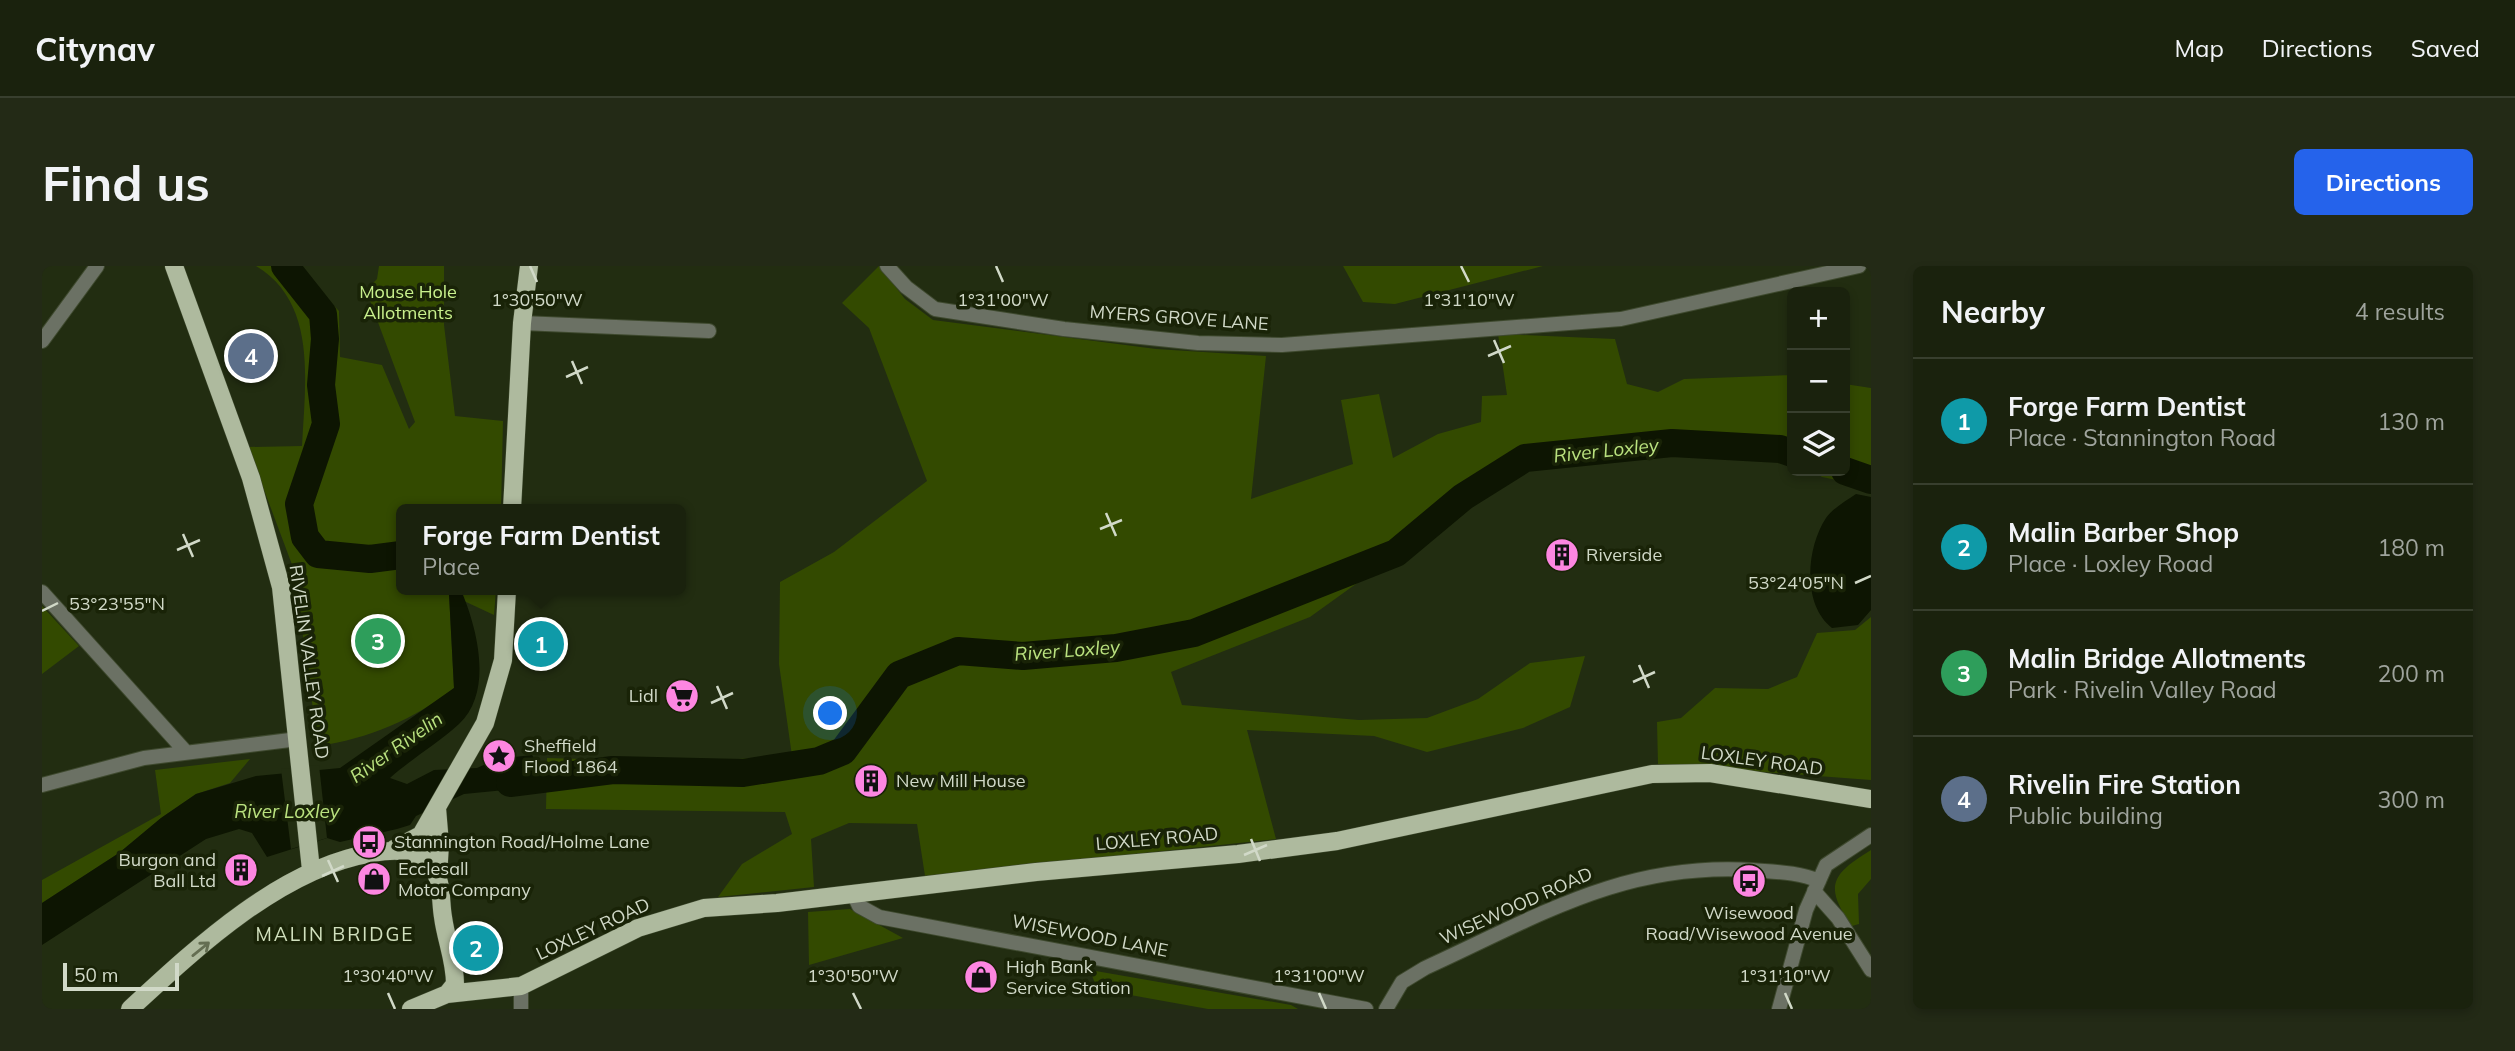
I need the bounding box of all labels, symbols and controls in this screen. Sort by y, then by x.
text: Citynav [35,28,155,69]
text: Map [2174,33,2224,63]
text: Directions [2262,33,2373,63]
text: Saved [2411,33,2480,63]
button: Directions [2294,149,2473,215]
text: Find us [42,152,210,213]
park label: Mouse Hole Allotments [359,280,457,324]
map controls [1787,287,1850,476]
button: + [1787,287,1850,350]
text: 1°30'50"W [491,288,583,311]
text: 1°31'00"W [957,288,1049,311]
text: 1°31'10"W [1423,288,1515,311]
text: Nearby [1941,293,2045,331]
text: 4 results [2355,297,2445,326]
street label: MYERS GROVE LANE [1089,300,1269,335]
pin: 4 [228,330,274,382]
button: − [1787,350,1850,413]
text: Forge Farm Dentist [2008,390,2246,423]
text: 1 [1957,407,1971,436]
text: 130 m [2377,407,2445,436]
button: layers [1787,413,1850,476]
text: Place · Stannington Road [2008,423,2276,452]
water label: River Loxley [1552,432,1661,467]
popup [396,504,686,595]
text: Malin Barber Shop [2008,516,2239,549]
text: Forge Farm Dentist [422,519,660,552]
text: 2 [1957,533,1971,562]
text: 180 m [2377,533,2445,562]
building icon: Riverside [1543,536,1581,574]
place label: Riverside [1586,543,1662,566]
text: Place · Loxley Road [2008,549,2213,578]
text: Place [422,552,480,581]
street label: RIVELIN VALLEY ROAD [284,563,335,761]
text: 53°24'05"N [1748,571,1844,594]
text: 53°23'55"N [69,592,165,615]
pin: 3 [355,615,401,667]
pin: 1 [518,618,564,670]
water label: River Loxley [1013,634,1121,666]
text: Malin Bridge Allotments [2008,642,2306,675]
text: 3 [1957,659,1971,688]
text: 200 m [2377,659,2445,688]
text: Park · Rivelin Valley Road [2008,675,2277,704]
supermarket icon: Lidl [663,677,701,715]
place label: Lidl [629,684,658,707]
your location [813,696,847,730]
water label: River Rivelin [345,706,447,788]
place label: Sheffield Flood 1864 [524,734,618,778]
place icon: Sheffield Flood 1864 [480,737,518,775]
street label: LOXLEY ROAD [1700,741,1825,780]
building icon: New Mill House [852,762,890,800]
text: Rivelin Fire Station [2008,768,2241,801]
place label: New Mill House [896,769,1026,792]
text: 4 [1957,785,1971,814]
text: 300 m [2377,785,2445,814]
water label: River Loxley [234,799,341,823]
text: Public building [2008,801,2163,830]
street label: LOXLEY ROAD [1095,822,1219,855]
bus stop icon: Stannington Road/Holme Lane [350,823,388,861]
place label: Stannington Road/Holme Lane [394,830,650,853]
place label: Burgon and Ball Ltd [118,848,216,892]
building icon: Burgon and Ball Ltd [222,851,260,889]
place label: Ecclesall Motor Company [398,857,531,901]
shop icon: Ecclesall Motor Company [355,860,393,898]
street label: WISEWOOD ROAD [1436,862,1596,950]
bus stop icon: Wisewood Road/Wisewood Avenue [1730,862,1768,900]
street label: LOXLEY ROAD [532,892,653,965]
place label: Wisewood Road/Wisewood Avenue [1645,901,1853,945]
street label: WISEWOOD LANE [1010,909,1170,962]
district label: MALIN BRIDGE [256,922,414,946]
pin: 2 [453,922,499,974]
one-way arrow [191,941,209,957]
place label: High Bank Service Station [1006,955,1131,999]
shop icon: High Bank Service Station [962,958,1000,996]
scale bar [63,960,178,992]
text: 50 m [74,963,118,987]
text: 1°30'40"W [342,964,434,987]
text: 1°30'50"W [807,964,899,987]
text: 1°31'00"W [1273,964,1365,987]
text: 1°31'10"W [1739,964,1831,987]

